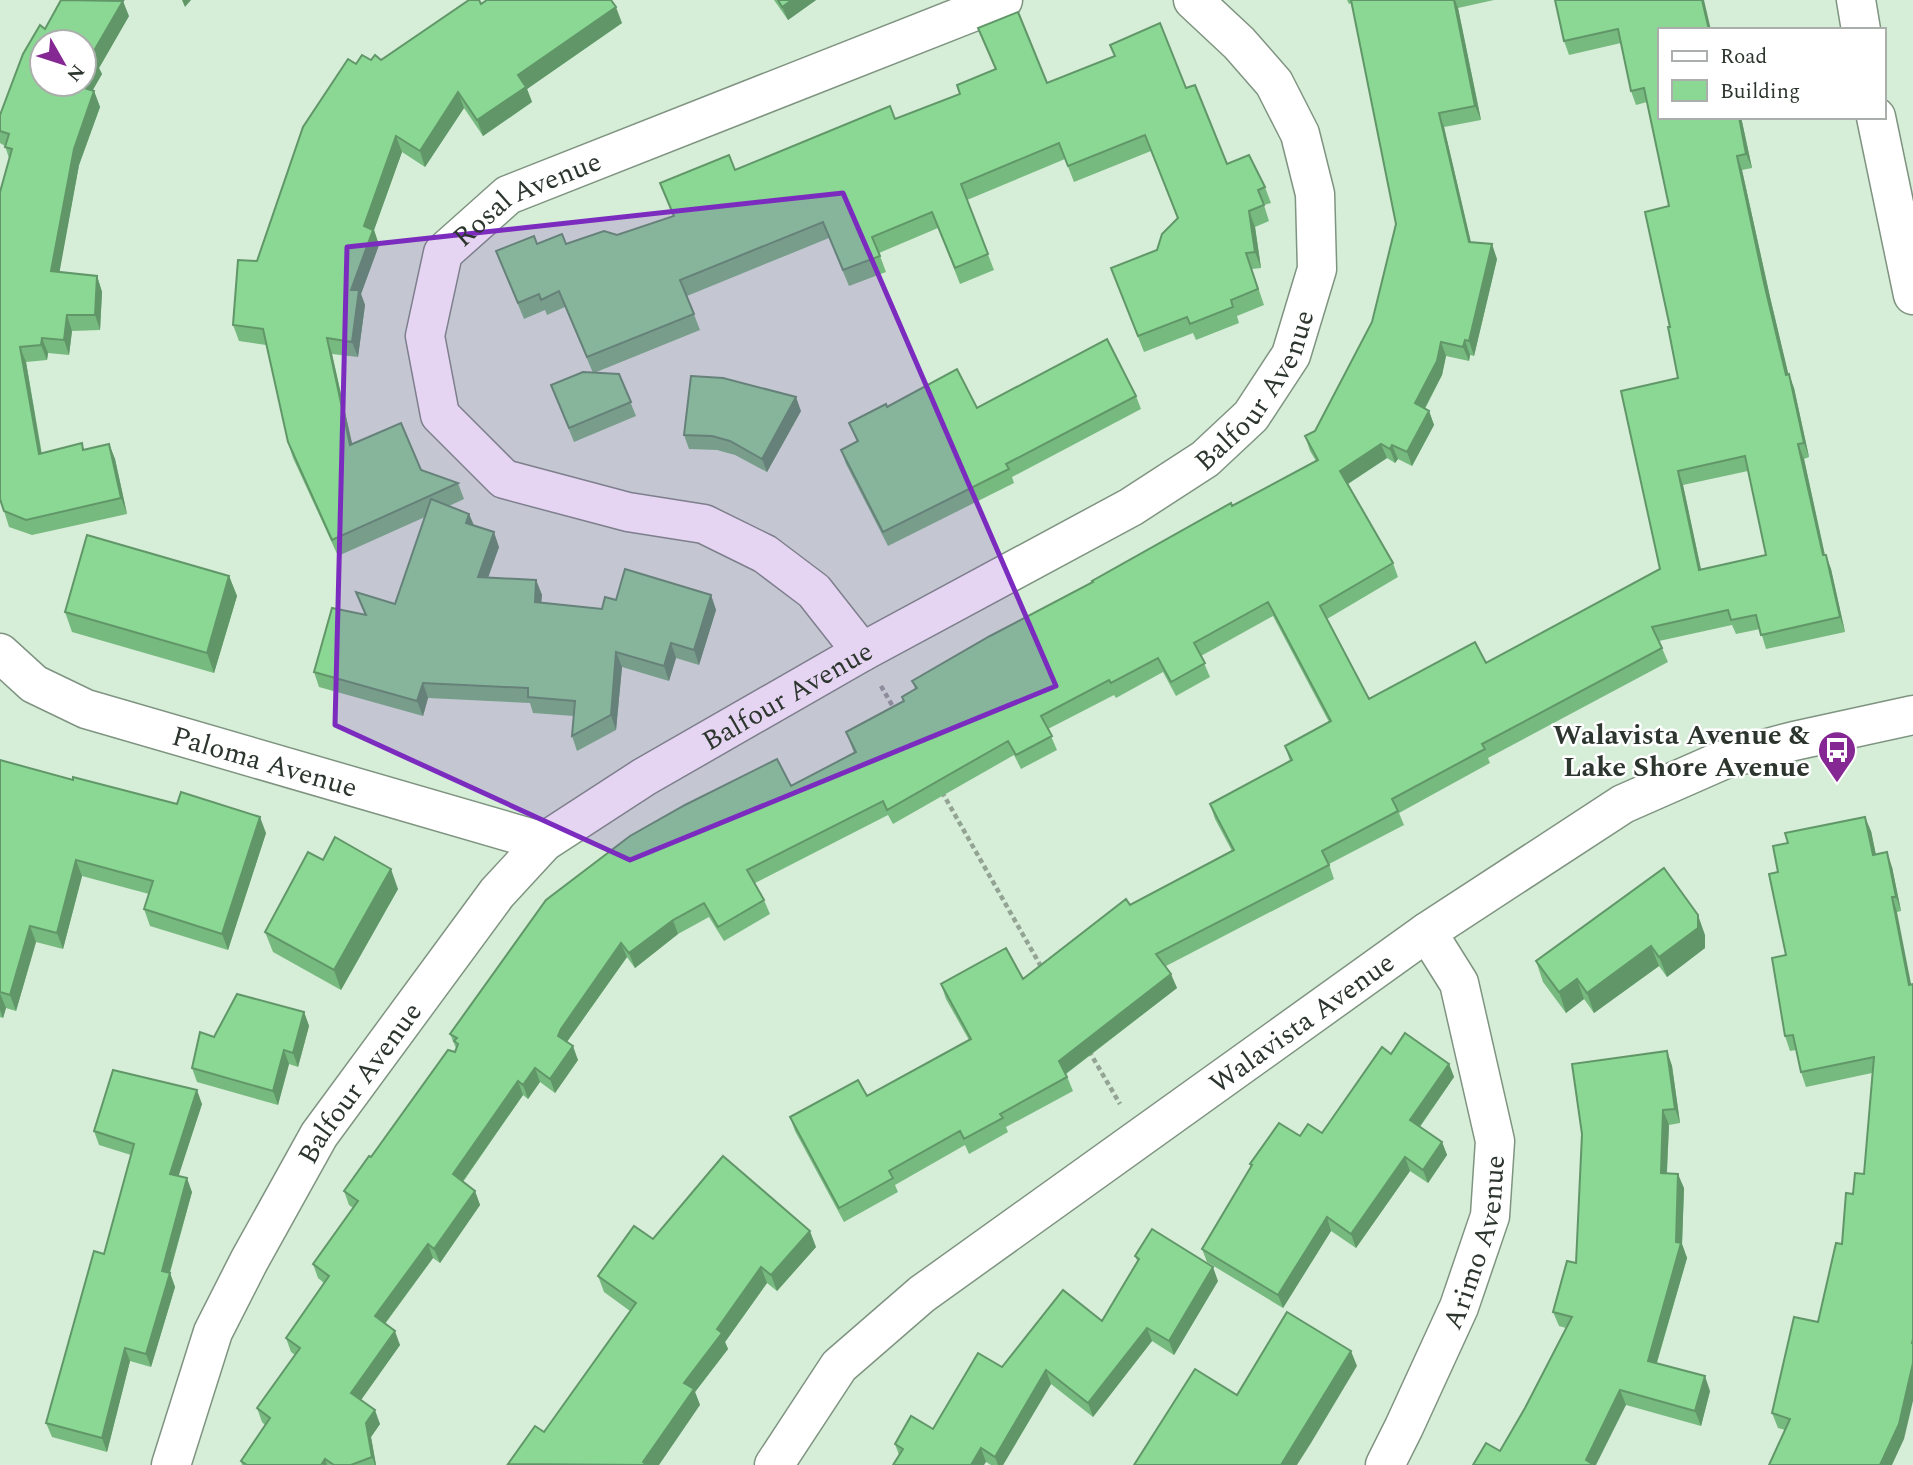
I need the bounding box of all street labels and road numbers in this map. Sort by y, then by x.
street label: Rosal Avenue [443,140,608,258]
street label: Balfour Avenue [1185,305,1326,482]
street label: Balfour Avenue [694,630,881,763]
street label: Paloma Avenue [167,715,362,810]
street label: Walavista Avenue [1200,942,1404,1105]
street label: Balfour Avenue [287,993,433,1172]
street label: Arimo Avenue [1432,1154,1517,1337]

